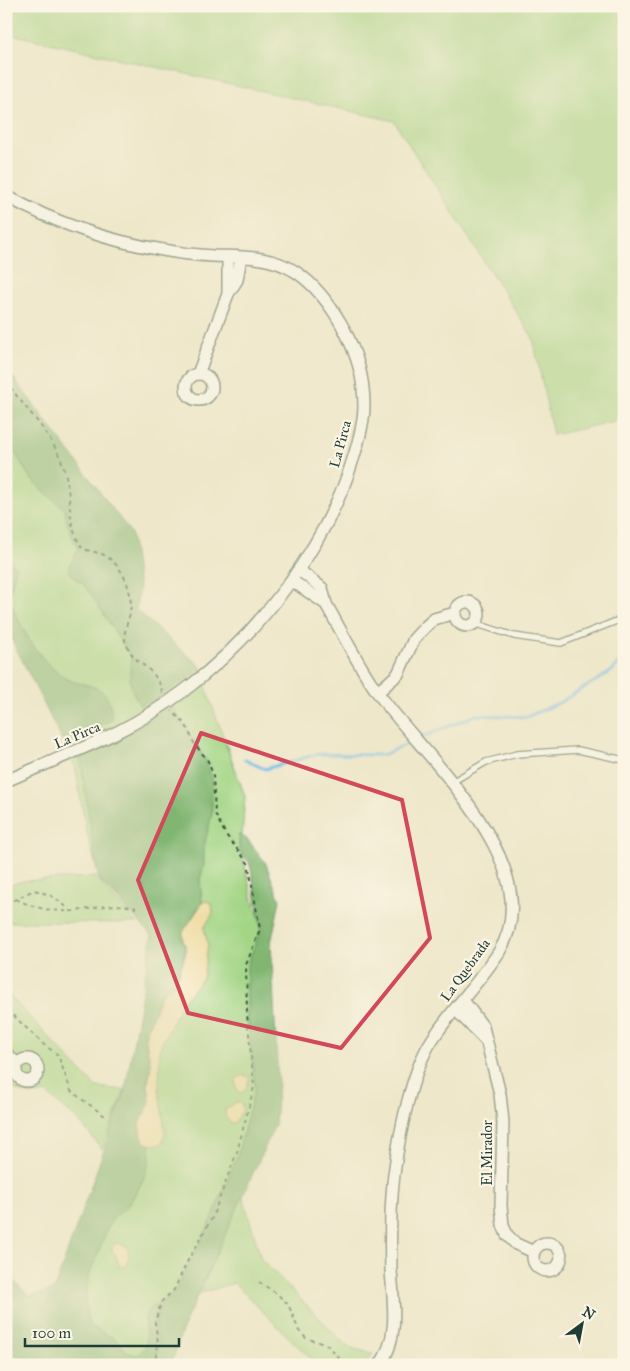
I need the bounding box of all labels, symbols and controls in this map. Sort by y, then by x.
street label: La Pirca [326,419,355,470]
street label: La Pirca [52,718,103,753]
street label: La Quebrada [437,936,494,1005]
street label: El Mirador [479,1119,496,1186]
north arrow [558,1298,608,1348]
text: N [579,1303,598,1324]
scale bar [25,1316,179,1348]
text: 100 m [32,1324,72,1342]

